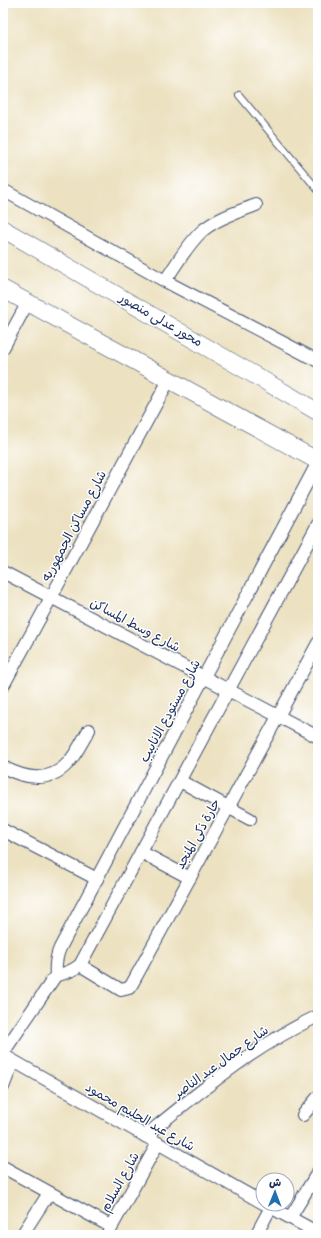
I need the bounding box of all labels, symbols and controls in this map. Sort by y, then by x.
street label: محور عدلى منصور [115,289,206,351]
street label: شارع مساكن الجمهوريه [38,468,111,585]
street label: شارع وسط المساكن [87,595,183,656]
street label: شارع مستودع الانابيب [136,657,205,766]
street label: حارة ذكى المنجد [172,796,225,872]
street label: شارع جمال عبد الناصر [169,1022,272,1103]
street label: شارع عبد الحليم محمود [81,1079,198,1157]
street label: شارع السلام [97,1149,145,1216]
north arrow [255,1172,295,1212]
text: ش [269,1176,281,1189]

